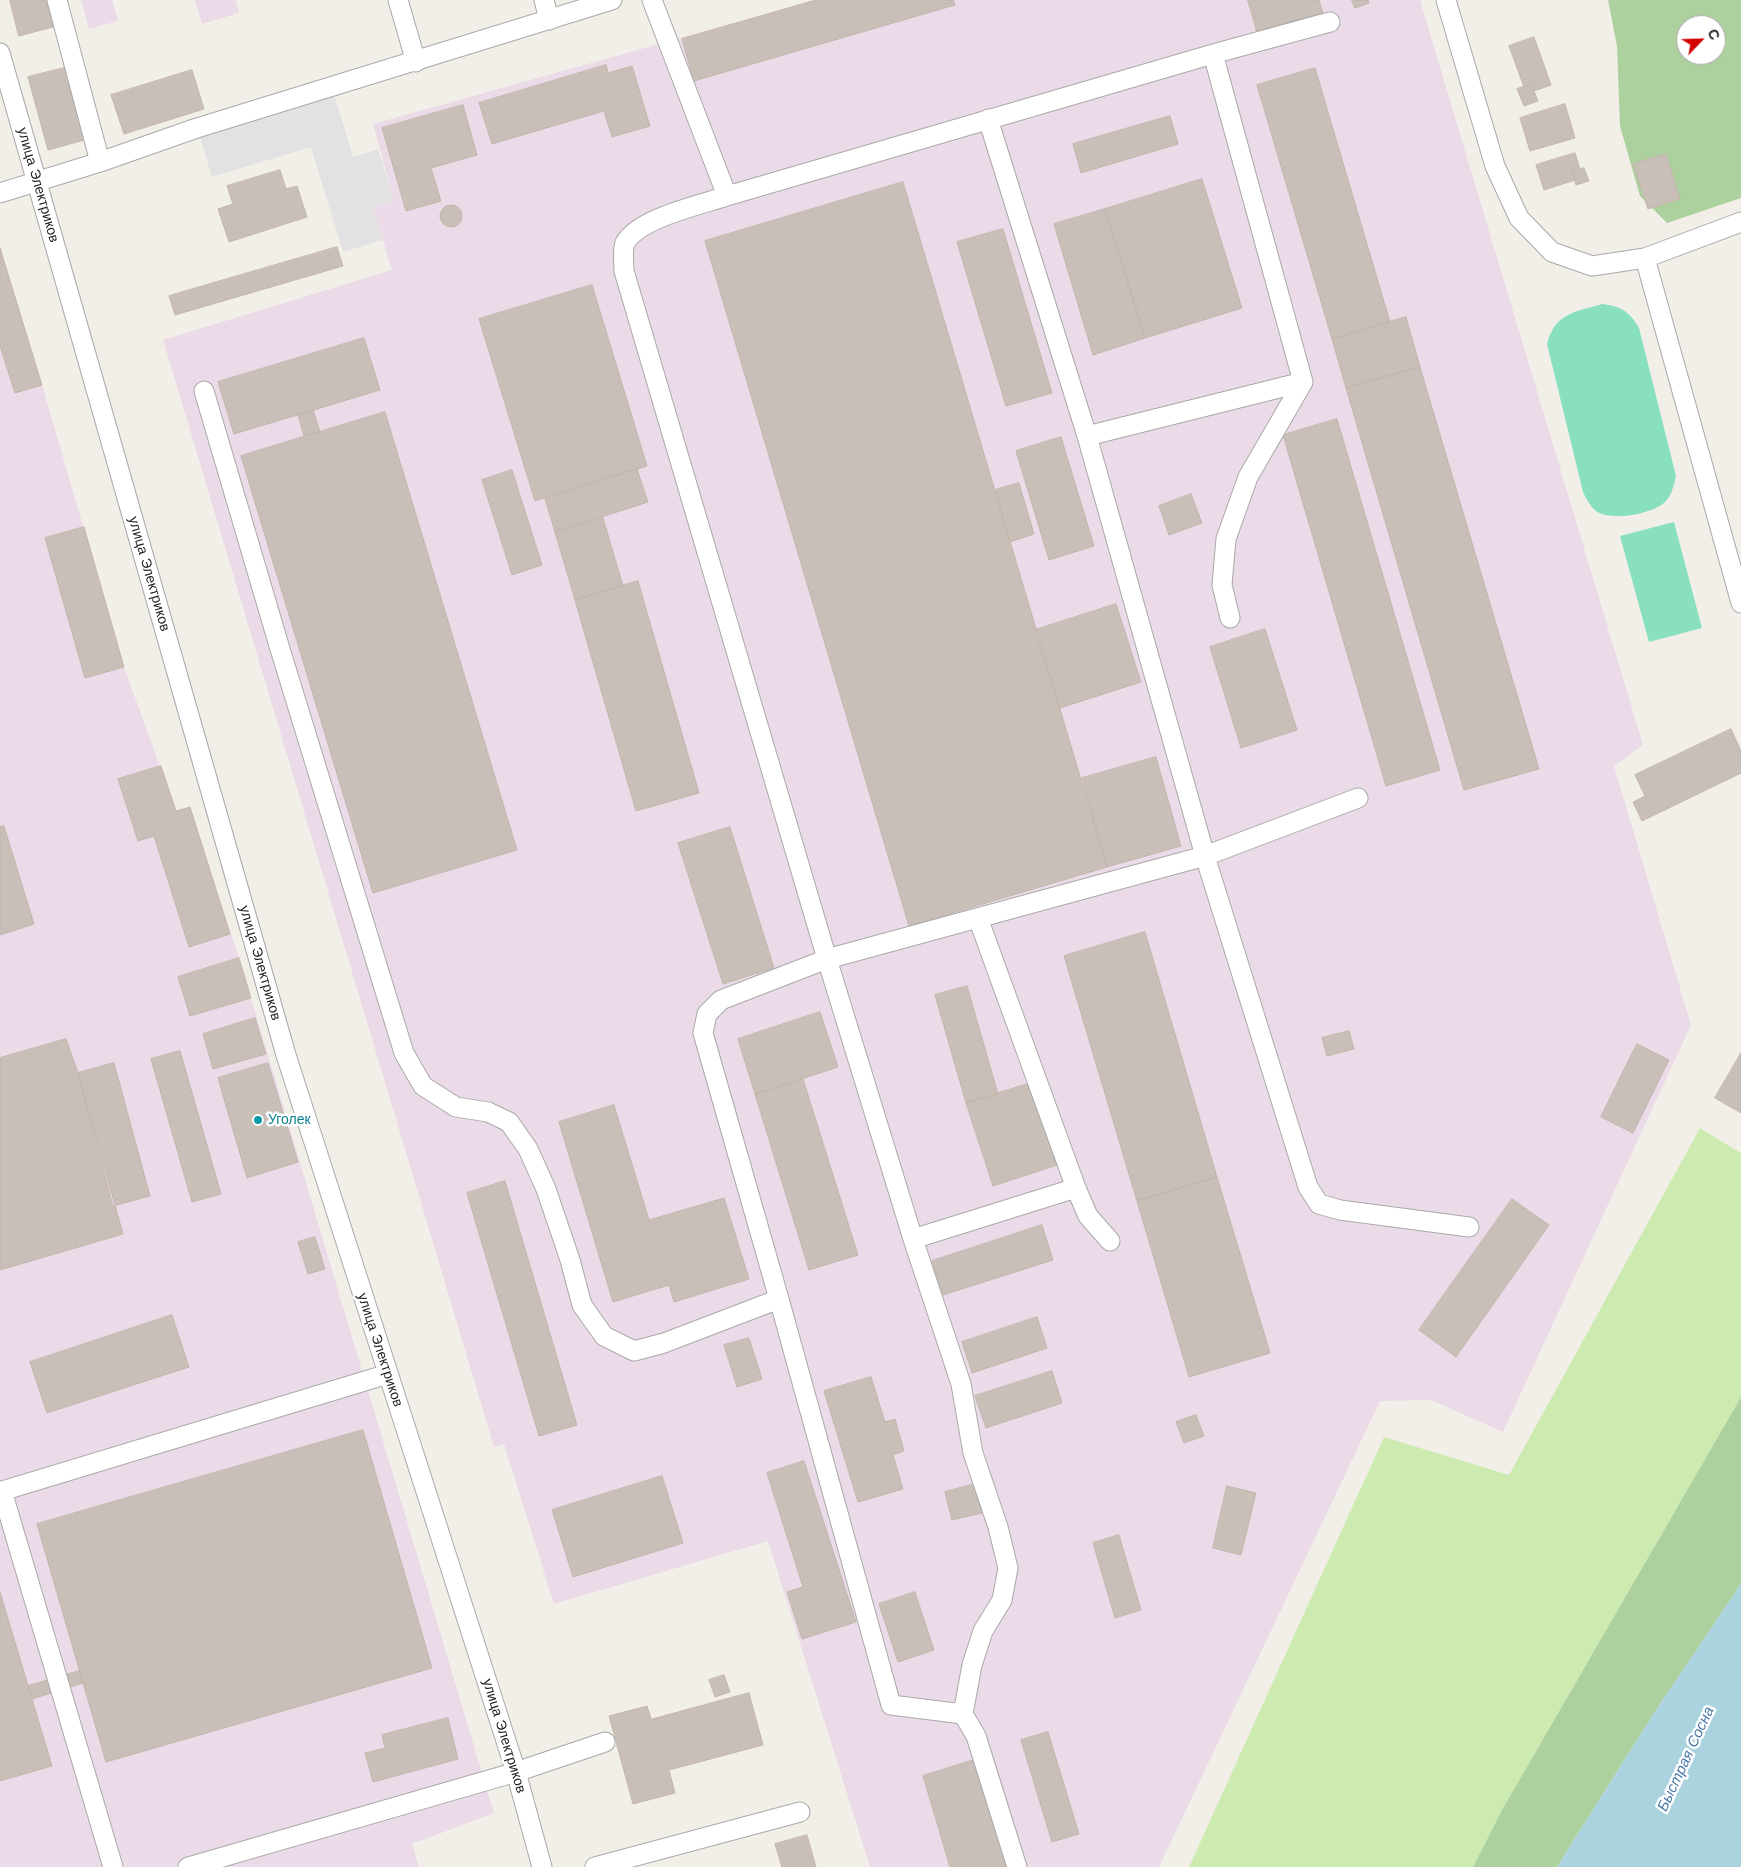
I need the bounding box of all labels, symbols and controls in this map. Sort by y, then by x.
north arrow [1676,15,1726,65]
text: С [1704,26,1723,42]
street label: улица Электриков [14,126,62,244]
street label: улица Электриков [125,515,173,633]
street label: улица Электриков [236,904,284,1022]
place label: Уголек [268,1112,311,1128]
marker: Уголек [252,1114,264,1126]
street label: улица Электриков [354,1291,406,1409]
street label: улица Электриков [479,1677,529,1795]
water label: Быстрая Сосна [1654,1704,1718,1814]

